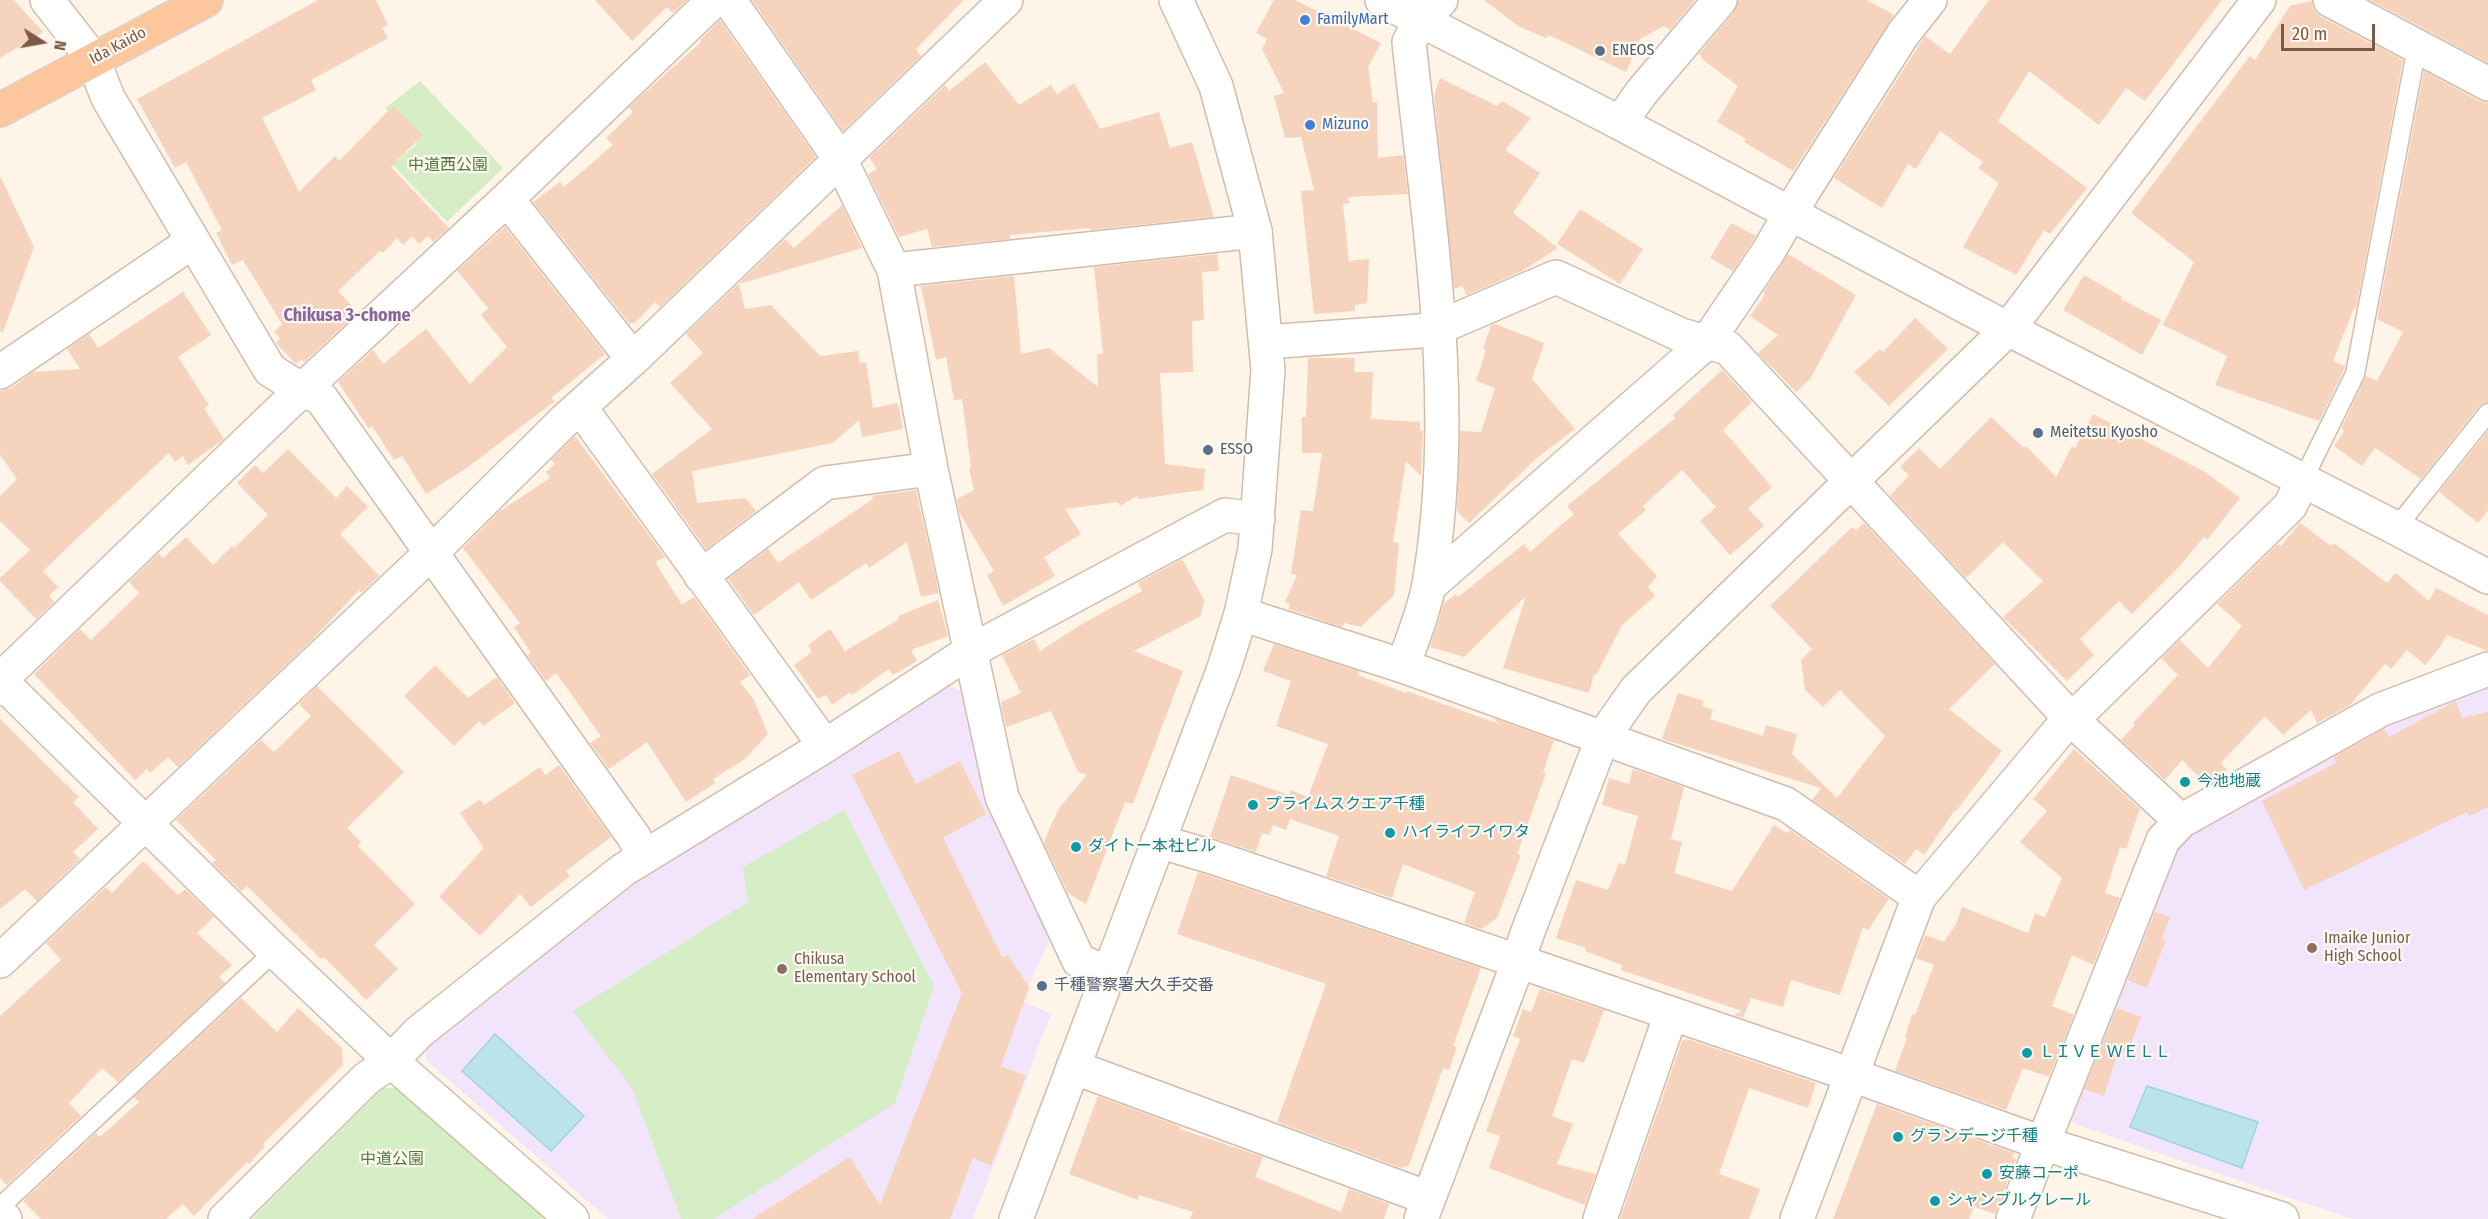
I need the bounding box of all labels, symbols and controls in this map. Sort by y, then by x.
place label: FamilyMart [1317,10,1388,30]
north arrow [12,12,72,72]
scale bar [2284,12,2378,50]
marker: FamilyMart [1298,13,1312,27]
street label: Ida Kaido [86,23,150,69]
text: 20 m [2292,23,2327,45]
text: N [50,39,70,52]
place label: ENEOS [1612,41,1655,61]
marker: ENEOS [1593,44,1607,58]
place label: Mizuno [1322,115,1369,135]
marker: Mizuno [1303,118,1317,132]
park label: 中道西公園 [408,156,488,176]
district label: Chikusa 3-chome [283,305,411,327]
place label: Meitetsu Kyosho [2050,423,2158,443]
marker: Meitetsu Kyosho [2031,426,2045,440]
place label: ESSO [1220,440,1253,460]
marker: ESSO [1201,443,1215,457]
place label: 今池地蔵 [2197,772,2261,792]
marker: 今池地蔵 [2178,775,2192,789]
place label: プライムスクエア千種 [1265,795,1425,815]
marker: プライムスクエア千種 [1246,798,1260,812]
place label: ハイライフイワタ [1402,823,1530,843]
marker: ハイライフイワタ [1383,826,1397,840]
place label: ダイトー本社ビル [1088,837,1216,857]
marker: ダイトー本社ビル [1069,840,1083,854]
place label: Imaike Junior High School [2324,929,2411,967]
marker: Imaike Junior High School [2305,941,2319,955]
place label: Chikusa Elementary School [794,950,916,988]
marker: Chikusa Elementary School [775,962,789,976]
place label: 千種警察署大久手交番 [1054,976,1214,996]
marker: 千種警察署大久手交番 [1035,979,1049,993]
place label: ＬＩＶＥ ＷＥＬＬ [2039,1043,2171,1063]
marker: ＬＩＶＥ ＷＥＬＬ [2020,1046,2034,1060]
place label: グランデージ千種 [1910,1127,2038,1147]
marker: グランデージ千種 [1891,1130,1905,1144]
park label: 中道公園 [360,1150,424,1170]
place label: 安藤コーポ [1999,1164,2079,1184]
marker: 安藤コーポ [1980,1167,1994,1181]
place label: シャンブルクレール [1947,1191,2091,1211]
marker: シャンブルクレール [1928,1194,1942,1208]

